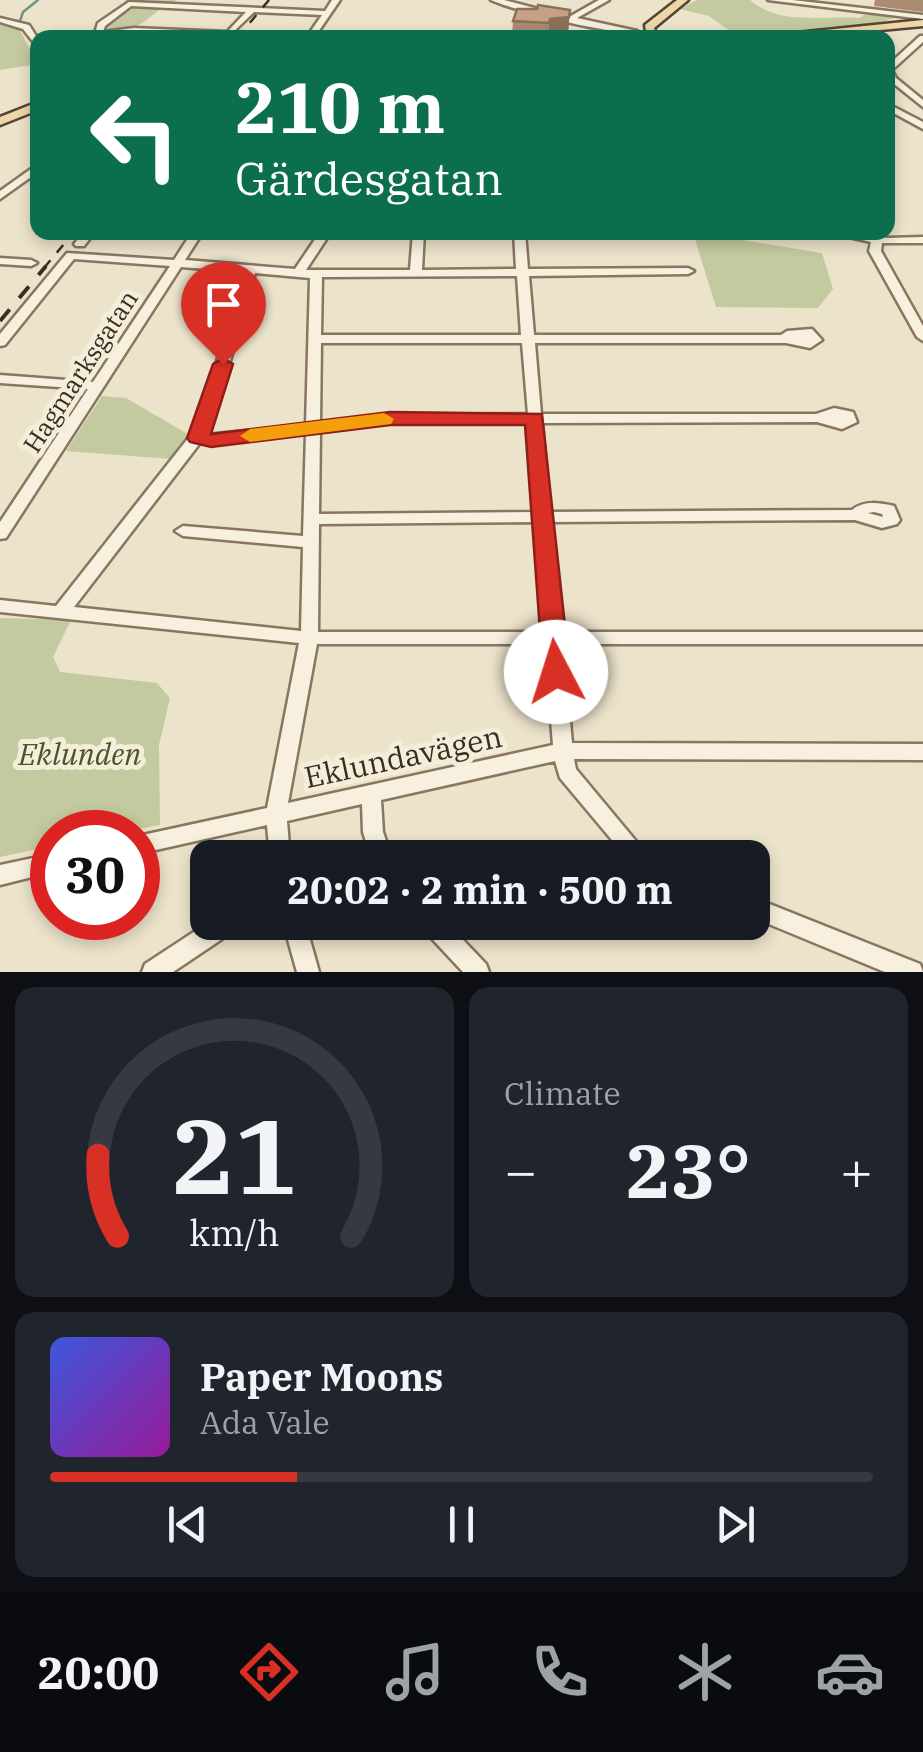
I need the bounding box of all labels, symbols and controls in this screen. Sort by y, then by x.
text: 210 m [235,61,445,152]
icon: left [70,70,200,200]
text: Gärdesgatan [235,149,503,207]
pin [181,262,266,365]
icon: arrive [196,277,251,332]
street label: Hagmarksgatan [15,283,145,459]
position arrow [504,620,608,724]
street label: Eklundavägen [301,716,505,796]
park label: Eklunden [18,734,141,773]
speed limit sign: 30 [30,810,160,940]
text: 20:02 · 2 min · 500 m [287,865,673,914]
text: Climate [504,1072,621,1114]
text: 21 [172,1087,297,1223]
text: 23° [626,1121,751,1219]
text: − [504,1135,537,1206]
text: + [840,1135,873,1206]
text: km/h [189,1209,280,1256]
text: Paper Moons [200,1352,443,1401]
text: Ada Vale [200,1401,330,1443]
icon: previous [160,1497,215,1552]
icon: pause [434,1497,489,1552]
icon: next [708,1497,763,1552]
icon: directions [234,1637,304,1707]
icon: music [380,1637,450,1707]
icon: phone [525,1637,595,1707]
icon: climate [670,1637,740,1707]
icon: car [815,1637,885,1707]
text: 20:00 [38,1643,159,1701]

